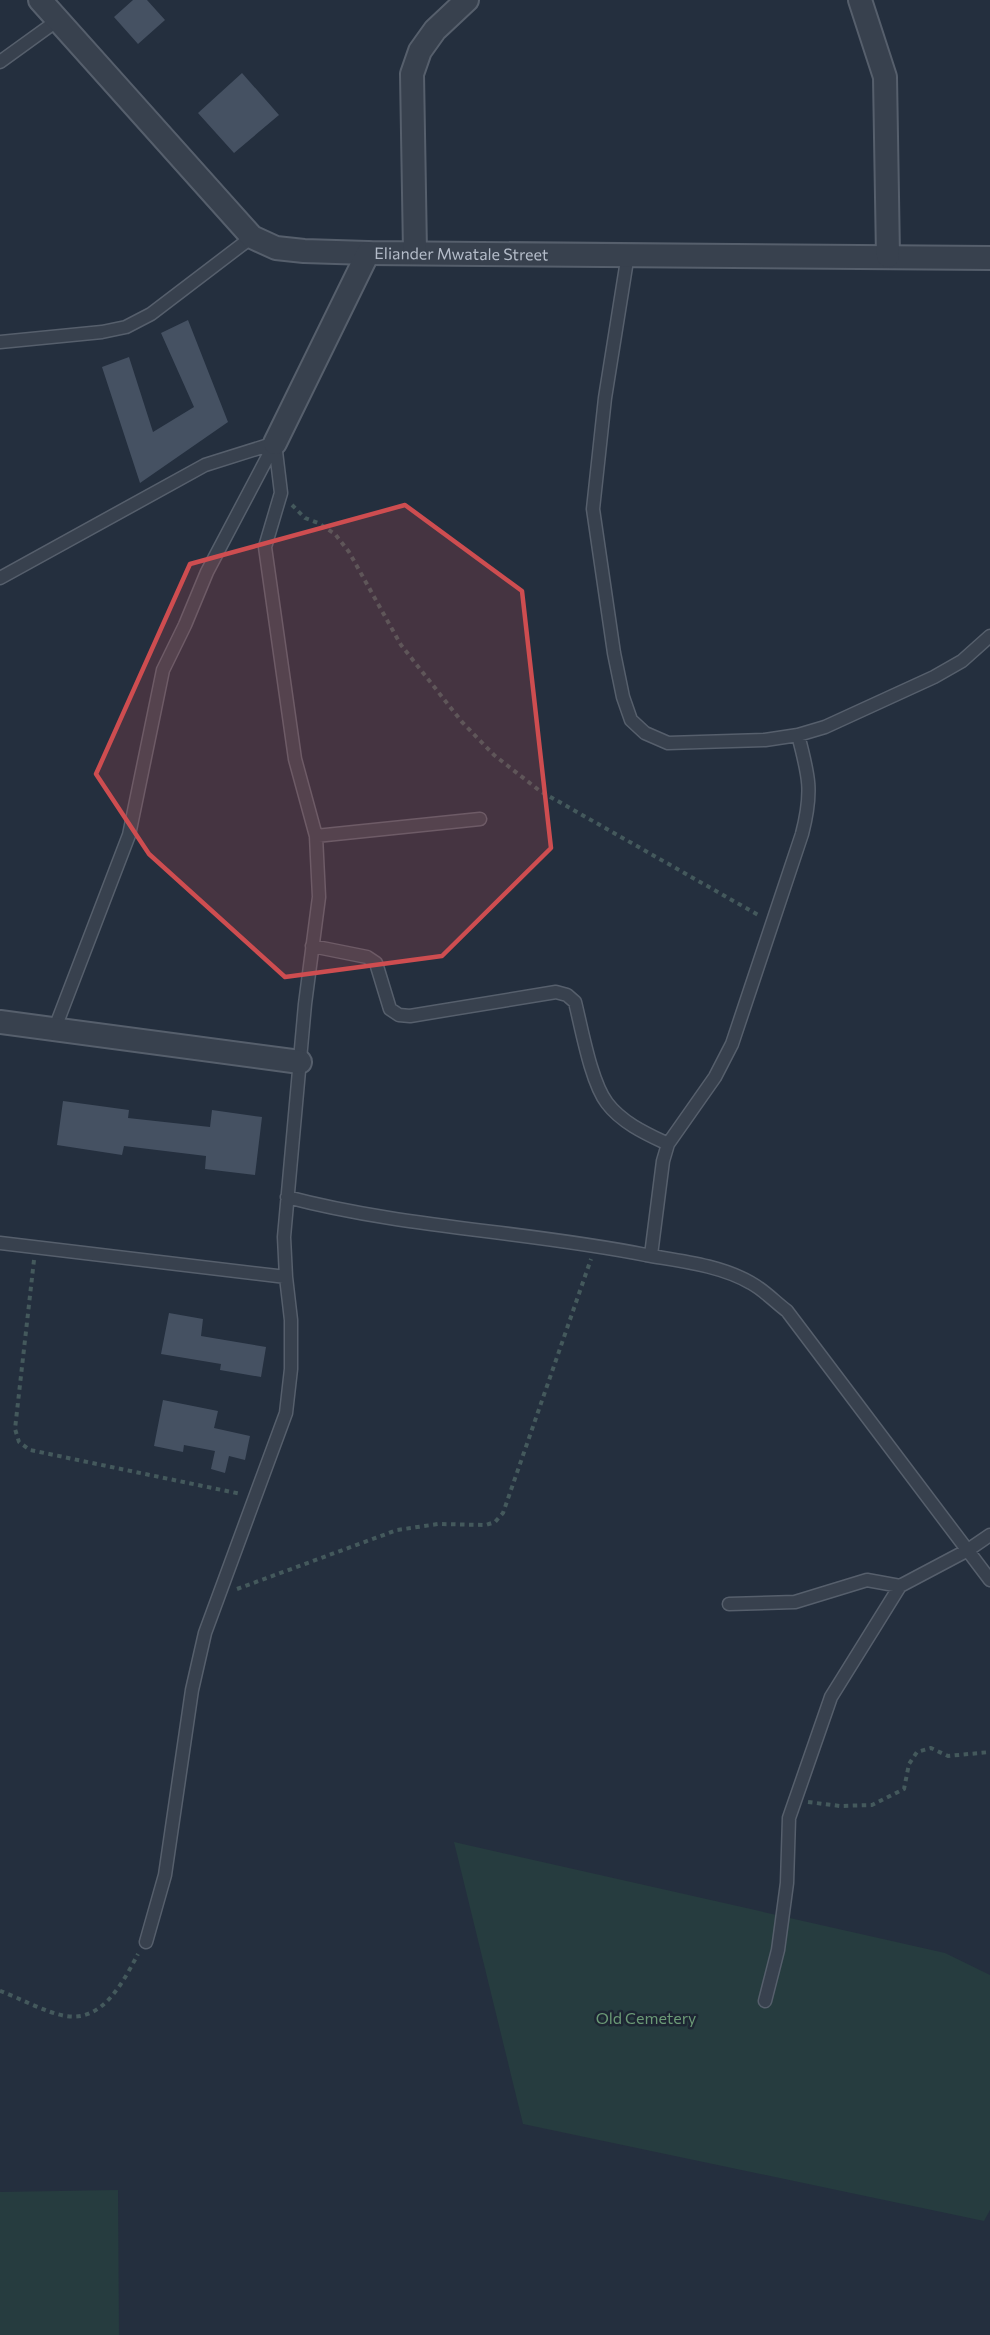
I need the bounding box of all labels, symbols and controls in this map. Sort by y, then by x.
street label: Eliander Mwatale Street [374,243,549,263]
park label: Old Cemetery [596,2008,696,2027]

